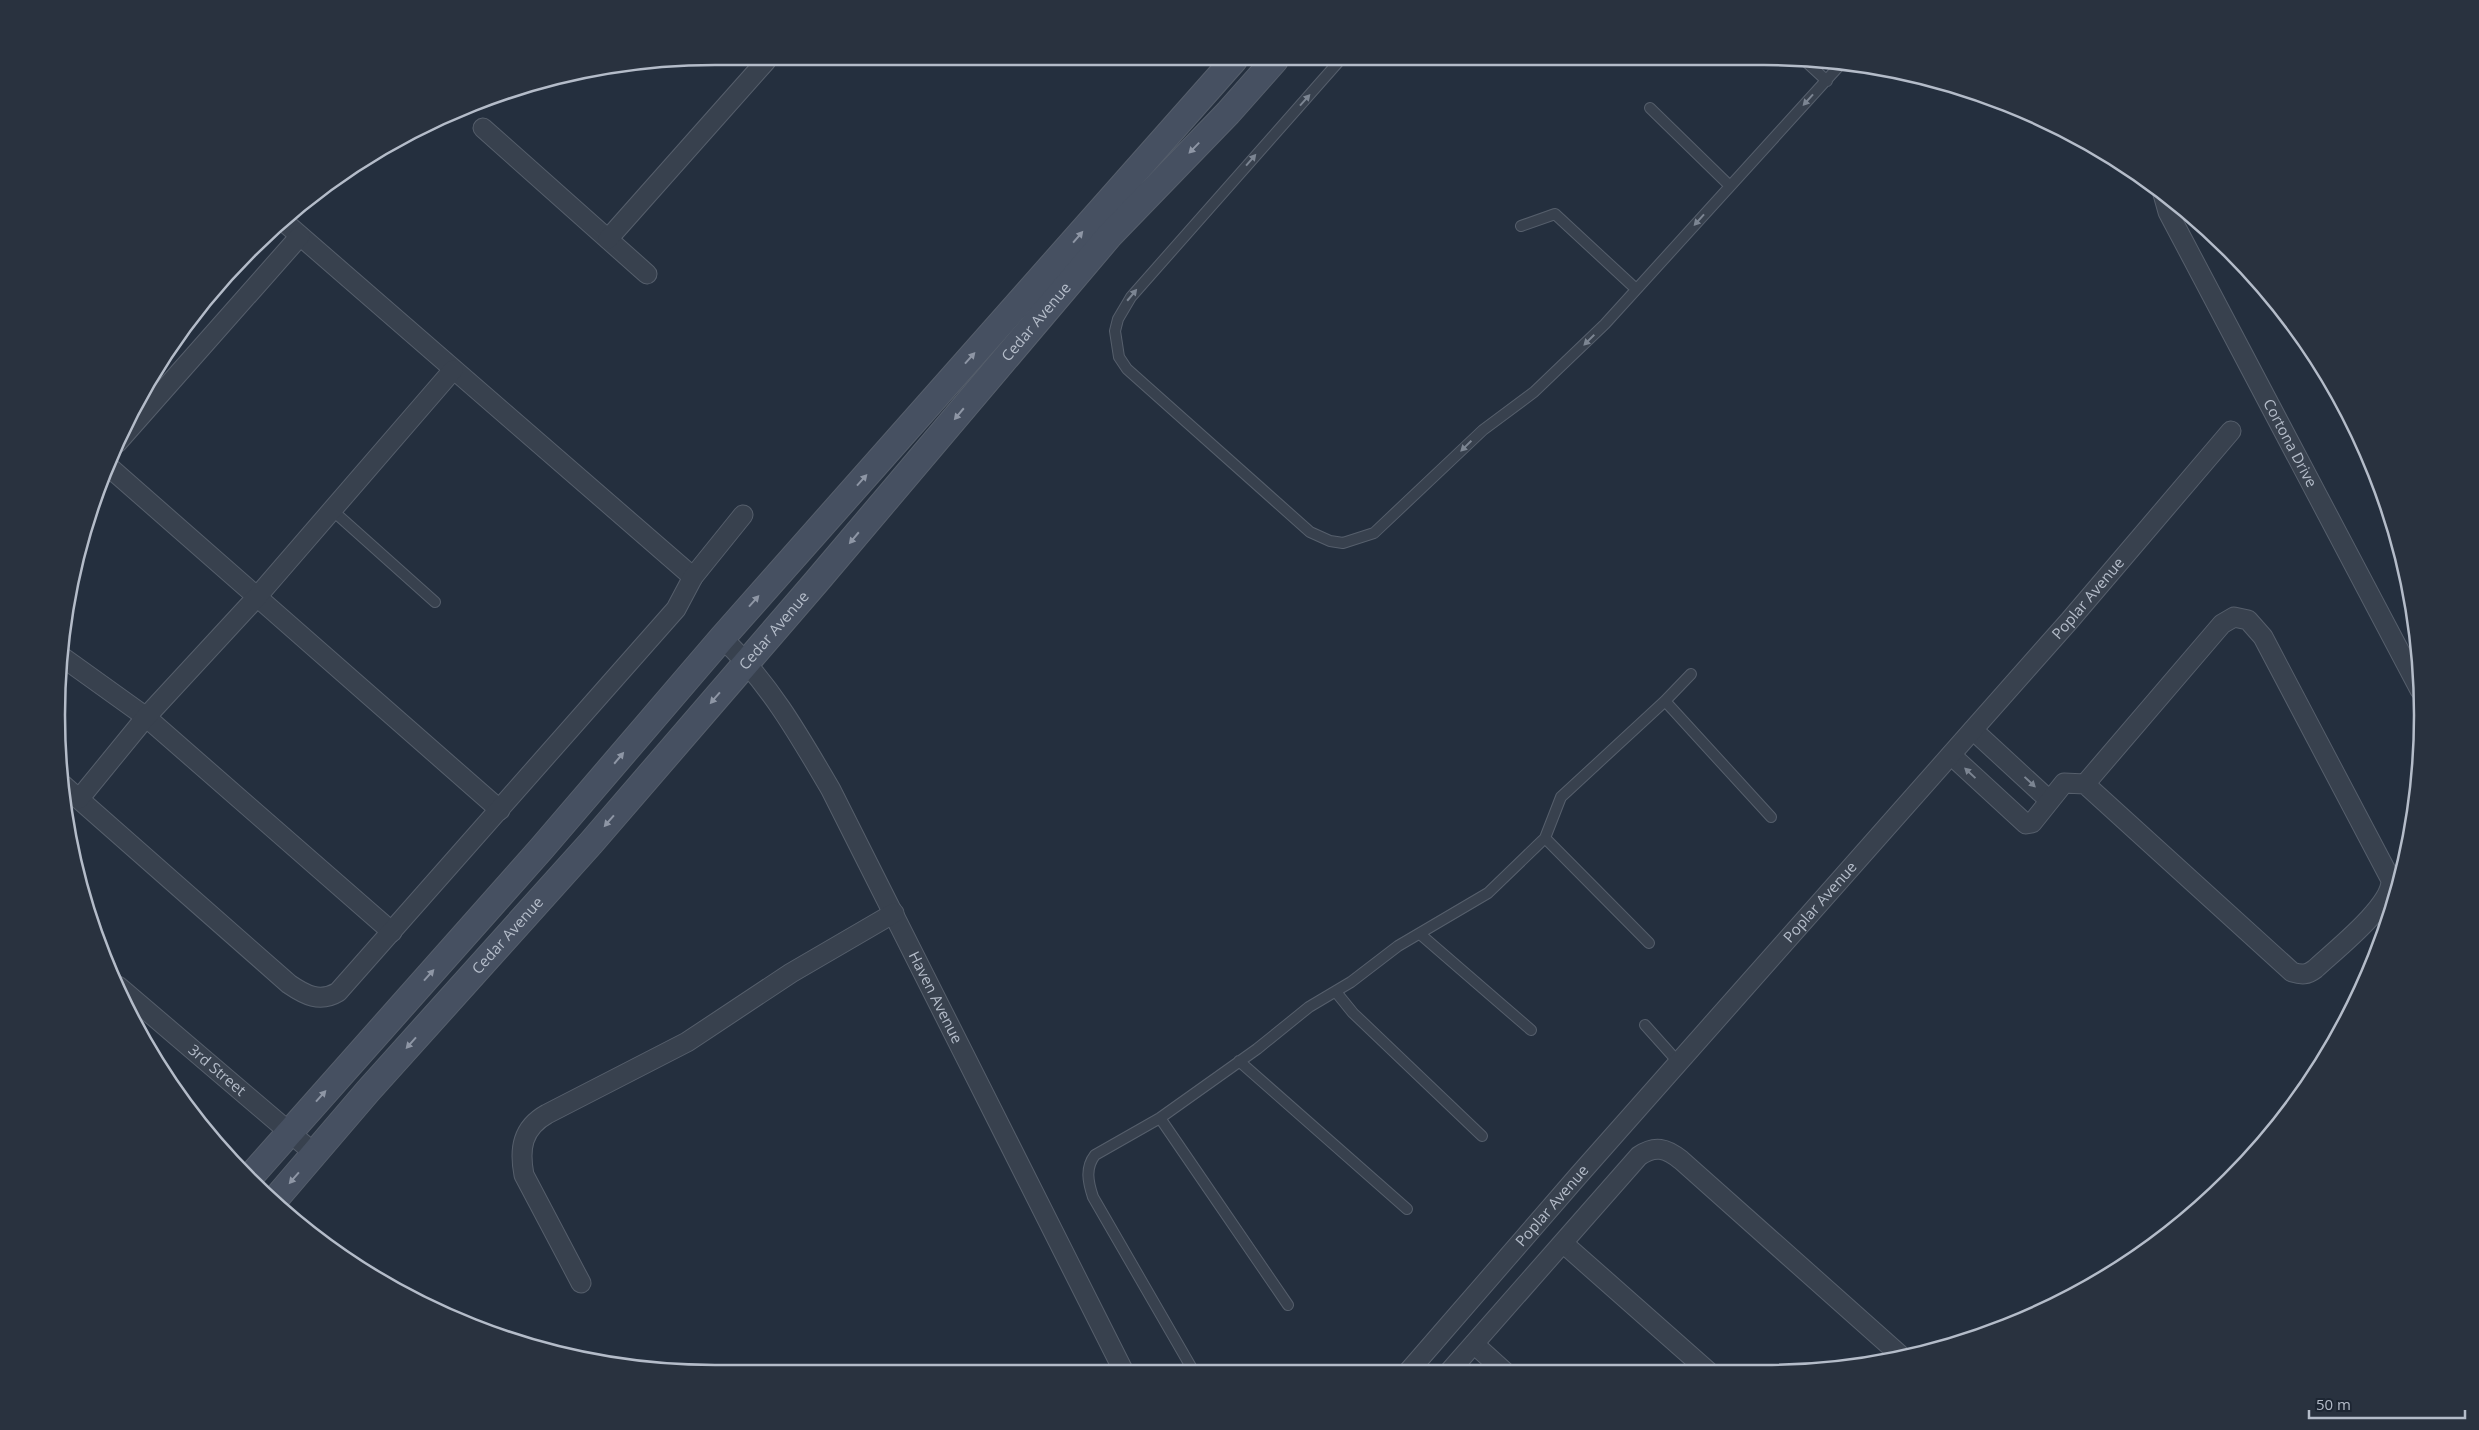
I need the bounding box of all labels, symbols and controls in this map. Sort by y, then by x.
one-way arrow [1299,94,1310,107]
one-way arrow [1803,94,1814,107]
one-way arrow [1188,142,1200,154]
one-way arrow [1245,155,1257,167]
one-way arrow [1693,214,1705,226]
one-way arrow [1072,231,1084,243]
street label: Cedar Avenue [996,278,1075,365]
one-way arrow [1127,289,1138,302]
one-way arrow [1583,334,1595,346]
one-way arrow [964,353,976,365]
street label: Cortona Drive [2259,395,2322,490]
one-way arrow [953,407,965,419]
one-way arrow [1460,440,1472,452]
one-way arrow [856,474,868,486]
one-way arrow [848,531,860,543]
street label: Poplar Avenue [2047,553,2128,643]
street label: Cedar Avenue [734,586,813,674]
one-way arrow [748,596,760,608]
one-way arrow [710,692,721,705]
one-way arrow [614,751,625,764]
one-way arrow [1964,767,1976,779]
one-way arrow [2024,776,2036,788]
one-way arrow [603,815,615,827]
street label: Poplar Avenue [1778,857,1861,946]
street label: Cedar Avenue [467,892,547,978]
street label: Haven Avenue [905,948,968,1046]
one-way arrow [423,969,435,981]
one-way arrow [405,1036,417,1048]
street label: 3rd Street [185,1039,251,1100]
one-way arrow [315,1091,327,1103]
street label: Poplar Avenue [1511,1160,1592,1250]
one-way arrow [288,1171,300,1183]
scale bar [2309,1388,2465,1420]
text: 50 m [2316,1394,2351,1414]

